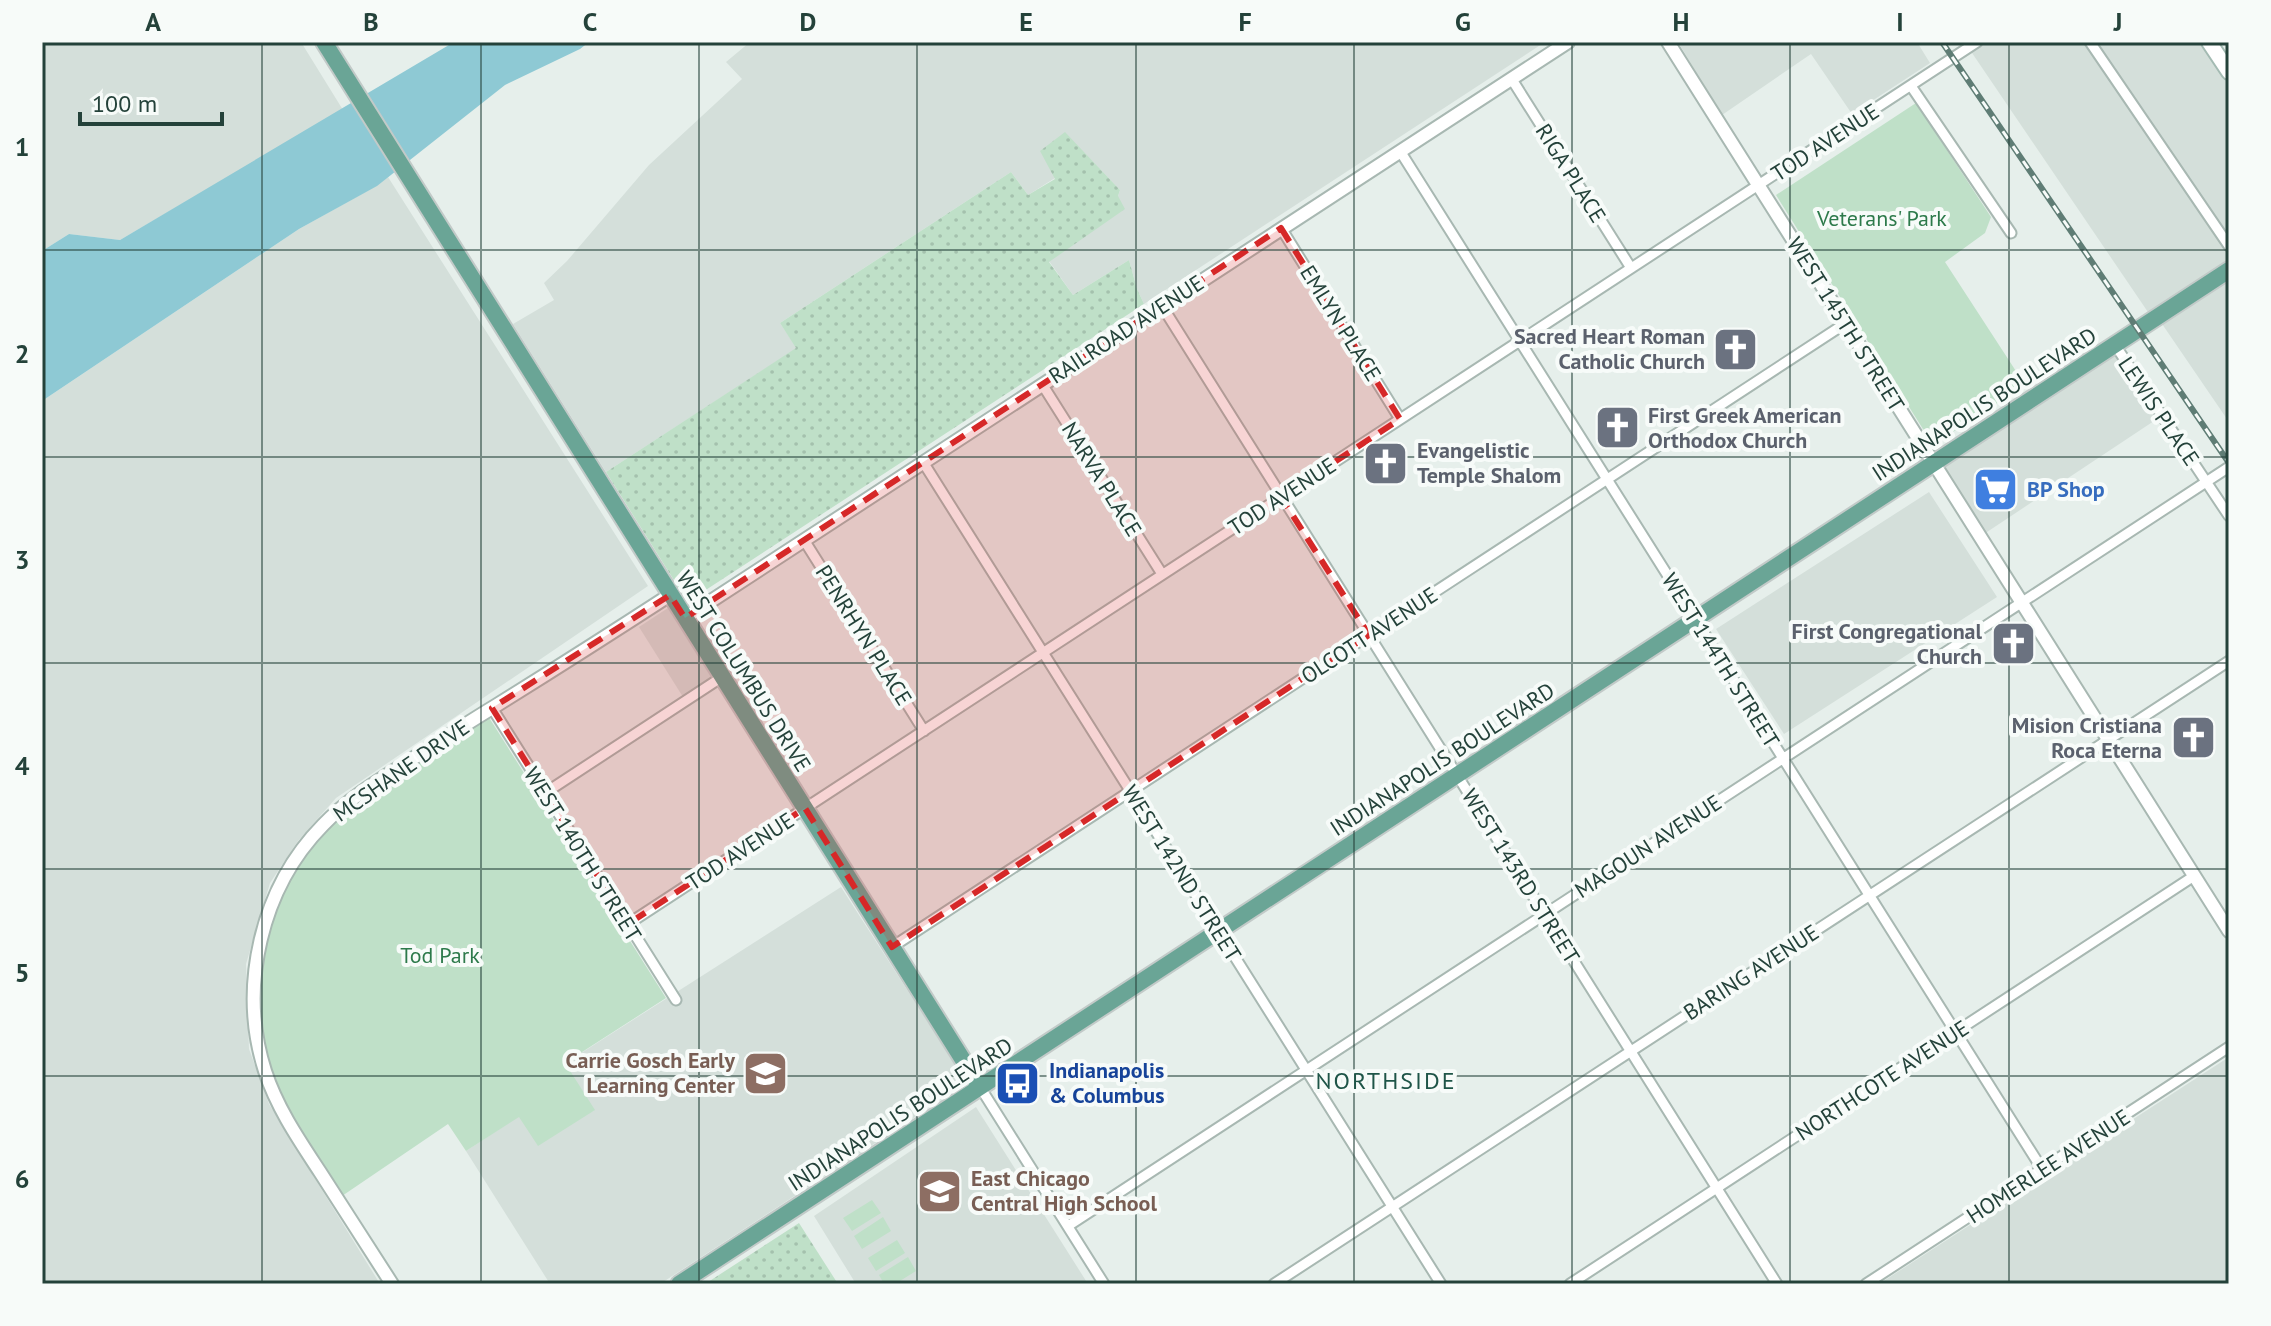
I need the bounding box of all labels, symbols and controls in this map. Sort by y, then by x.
text: A [145,5,161,38]
text: B [363,5,379,38]
text: C [583,5,597,38]
text: D [800,5,816,38]
text: E [1019,5,1033,38]
text: F [1238,5,1252,38]
text: G [1455,5,1471,38]
text: H [1673,5,1689,38]
text: I [1896,5,1904,38]
text: J [2113,5,2122,38]
scale bar [80,76,222,126]
text: 100 m [92,88,157,119]
street label: TOD AVENUE [1766,97,1884,187]
street label: RIGA PLACE [1530,118,1612,228]
text: 1 [15,130,29,163]
park label: Veterans' Park [1816,204,1947,232]
street label: WEST 145TH STREET [1781,232,1911,416]
street label: EMLYN PLACE [1294,260,1388,386]
street label: RAILROAD AVENUE [1043,268,1209,390]
street label: INDIANAPOLIS BOULEVARD [1866,321,2102,487]
place label: Sacred Heart Roman Catholic Church [1514,322,1705,375]
church icon: Sacred Heart Roman Catholic Church [1712,325,1760,373]
text: 2 [15,337,29,370]
street label: LEWIS PLACE [2112,351,2206,471]
place label: First Greek American Orthodox Church [1648,401,1842,454]
church icon: First Greek American Orthodox Church [1593,404,1641,452]
street label: NARVA PLACE [1056,417,1148,541]
place label: Evangelistic Temple Shalom [1417,436,1561,489]
church icon: Evangelistic Temple Shalom [1362,439,1410,487]
street label: TOD AVENUE [1223,451,1341,541]
supermarket icon: BP Shop [1972,465,2020,513]
place label: BP Shop [2027,475,2105,503]
text: 3 [15,543,29,576]
street label: PENRHYN PLACE [810,560,918,710]
street label: WEST COLUMBUS DRIVE [671,565,817,777]
street label: WEST 144TH STREET [1656,568,1786,752]
street label: OLCOTT AVENUE [1295,580,1443,690]
place label: First Congregational Church [1792,617,1983,670]
church icon: First Congregational Church [1989,620,2037,668]
street label: INDIANAPOLIS BOULEVARD [1324,676,1560,842]
place label: Mision Cristiana Roca Eterna [2012,711,2162,764]
street label: MCSHANE DRIVE [327,713,475,827]
church icon: Mision Cristiana Roca Eterna [2169,714,2217,762]
text: 4 [15,749,30,782]
street label: WEST 140TH STREET [518,762,648,946]
street label: WEST 142ND STREET [1116,780,1248,966]
street label: WEST 143RD STREET [1456,783,1586,969]
street label: MAGOUN AVENUE [1569,788,1727,904]
street label: TOD AVENUE [681,806,799,896]
street label: BARING AVENUE [1678,918,1824,1026]
park label: Tod Park [400,941,480,969]
text: 5 [15,956,29,989]
street label: NORTHCOTE AVENUE [1790,1014,1974,1146]
street label: INDIANAPOLIS BOULEVARD [782,1031,1018,1197]
place label: Carrie Gosch Early Learning Center [566,1046,735,1099]
school or university icon: Carrie Gosch Early Learning Center [742,1049,790,1097]
place label: Indianapolis & Columbus [1049,1056,1164,1109]
bus stop icon: Indianapolis & Columbus [994,1059,1042,1107]
district label: NORTHSIDE [1315,1065,1457,1096]
street label: HOMERLEE AVENUE [1961,1103,2135,1229]
text: 6 [15,1162,29,1195]
place label: East Chicago Central High School [971,1164,1157,1217]
school or university icon: East Chicago Central High School [916,1167,964,1215]

